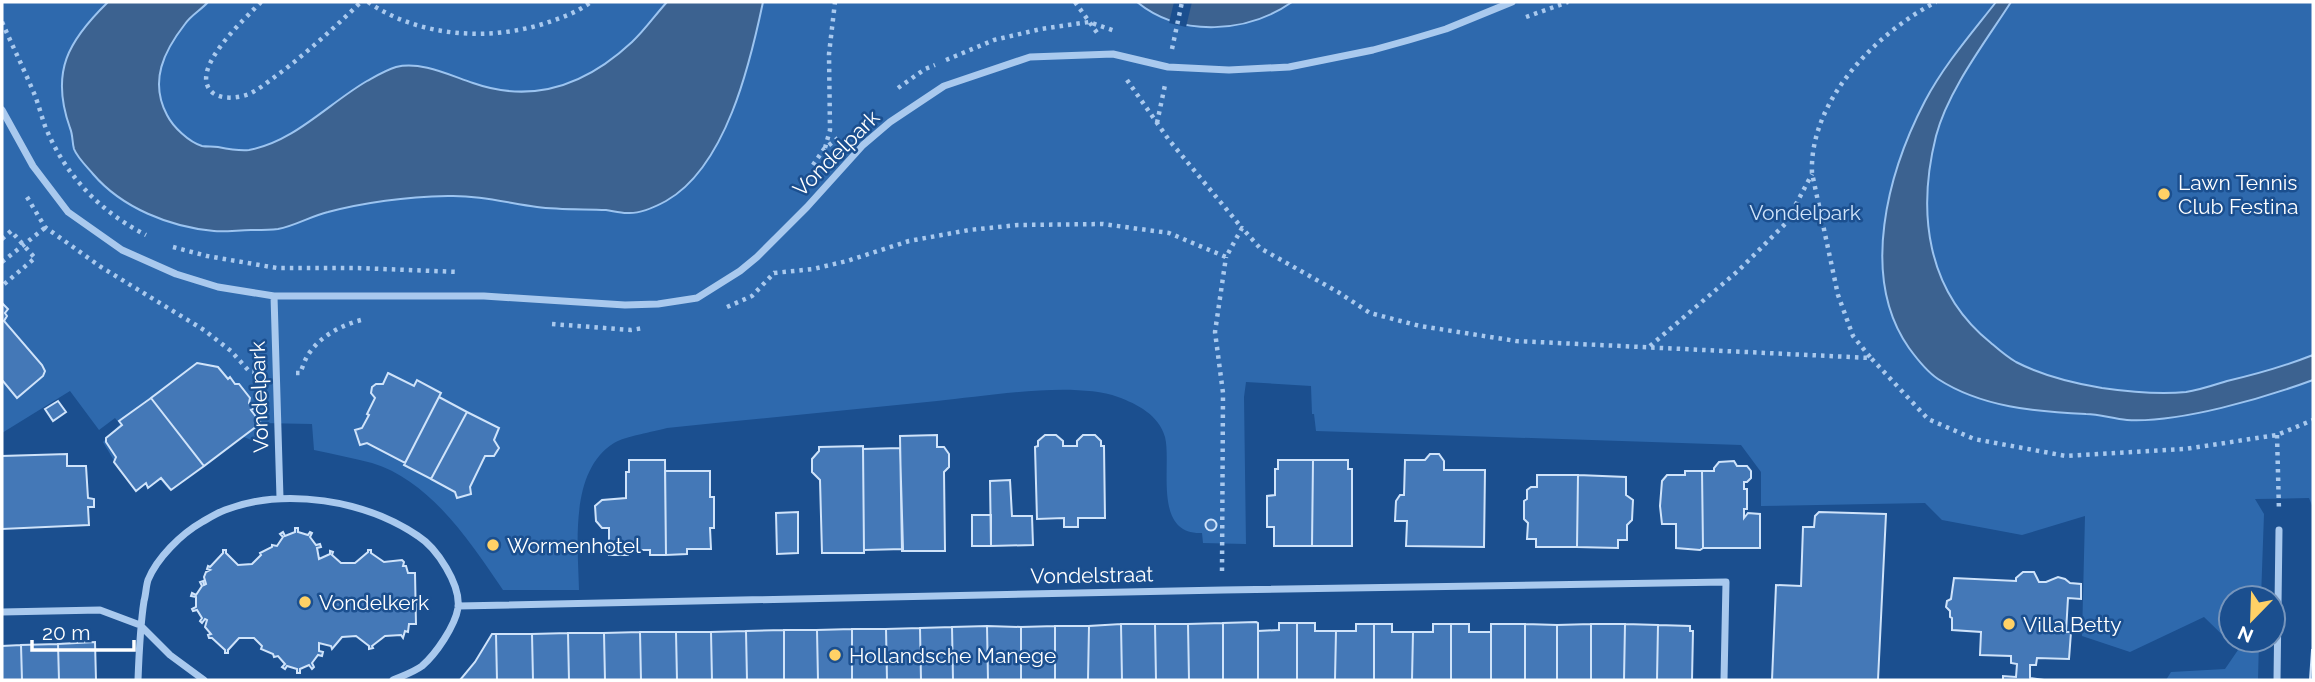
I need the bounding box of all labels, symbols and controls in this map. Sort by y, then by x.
street label: Vondelpark [788,105,884,201]
place label: Lawn Tennis Club Festina [2178,170,2298,219]
marker: Lawn Tennis Club Festina [2156,186,2172,202]
park label: Vondelpark [1749,200,1861,225]
street label: Vondelpark [245,341,273,453]
place label: Wormenhotel [507,533,641,558]
marker: Wormenhotel [485,537,501,553]
street label: Vondelstraat [1030,561,1154,589]
north arrow [2217,584,2287,654]
place label: Vondelkerk [319,590,429,615]
marker: Vondelkerk [297,594,313,610]
scale bar [32,608,133,652]
place label: Villa Betty [2023,612,2122,637]
marker: Villa Betty [2001,616,2017,632]
text: 20 m [42,620,90,645]
text: N [2234,622,2256,648]
place label: Hollandsche Manege [849,643,1056,668]
marker: Hollandsche Manege [827,647,843,663]

